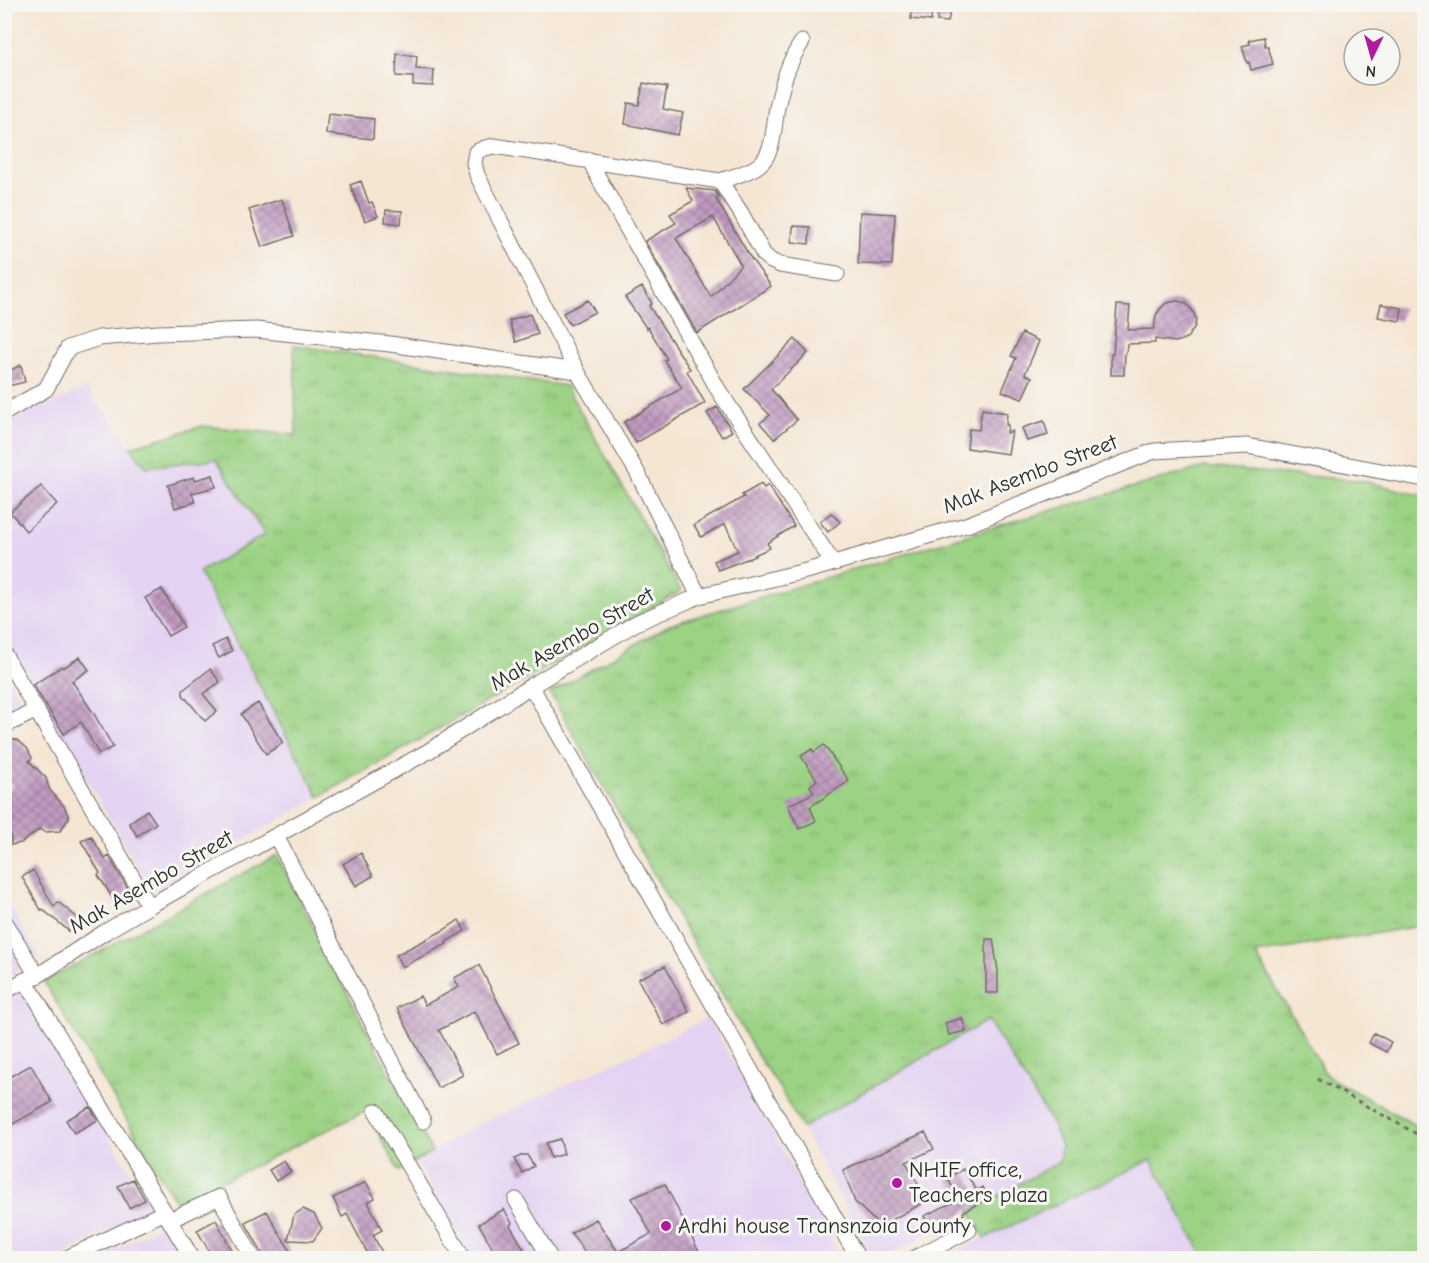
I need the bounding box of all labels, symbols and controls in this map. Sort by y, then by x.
north arrow [1342,27,1402,87]
text: N [1365,62,1377,80]
street label: Mak Asembo Street [939,429,1122,519]
street label: Mak Asembo Street [486,581,659,696]
street label: Mak Asembo Street [65,824,238,939]
place label: NHIF office, Teachers plaza [909,1157,1048,1208]
marker: NHIF office, Teachers plaza [890,1176,904,1190]
place label: Ardhi house Transnzoia County [678,1213,971,1239]
marker: Ardhi house Transnzoia County [659,1219,673,1233]

